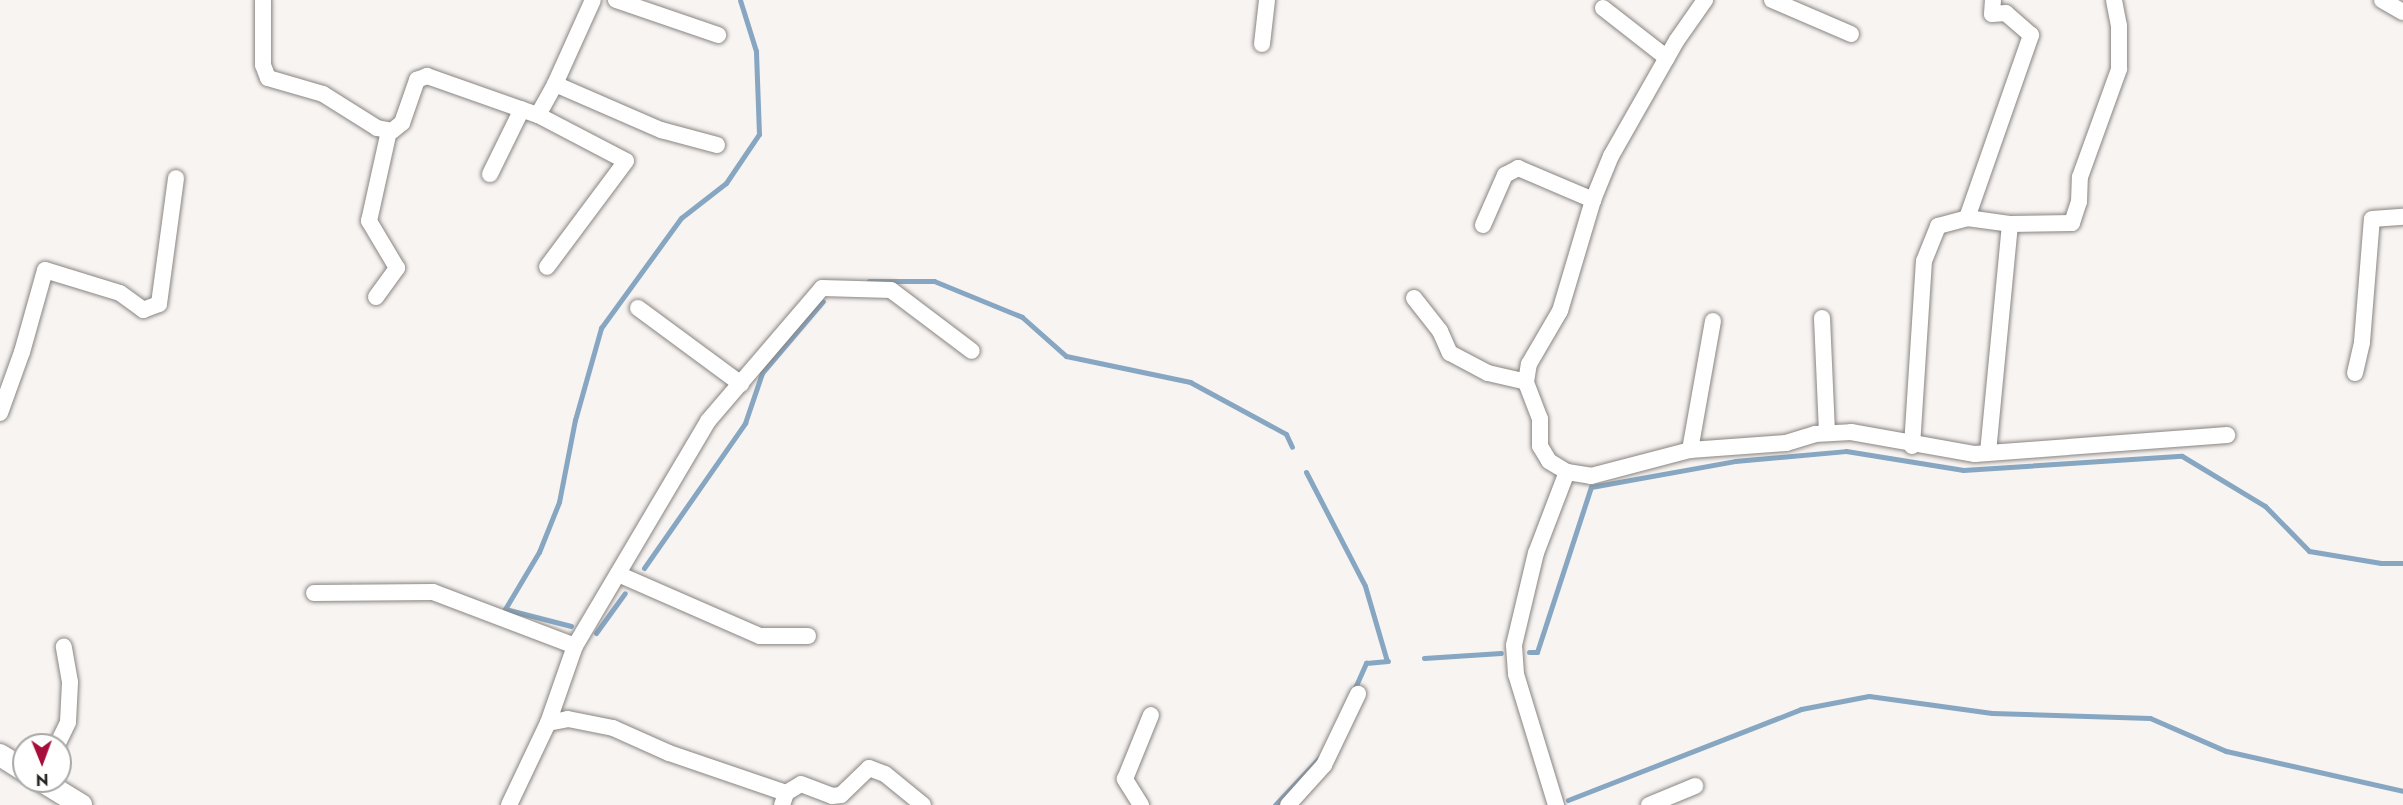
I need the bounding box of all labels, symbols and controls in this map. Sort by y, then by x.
north arrow [12,733,72,793]
text: N [36,768,49,791]

